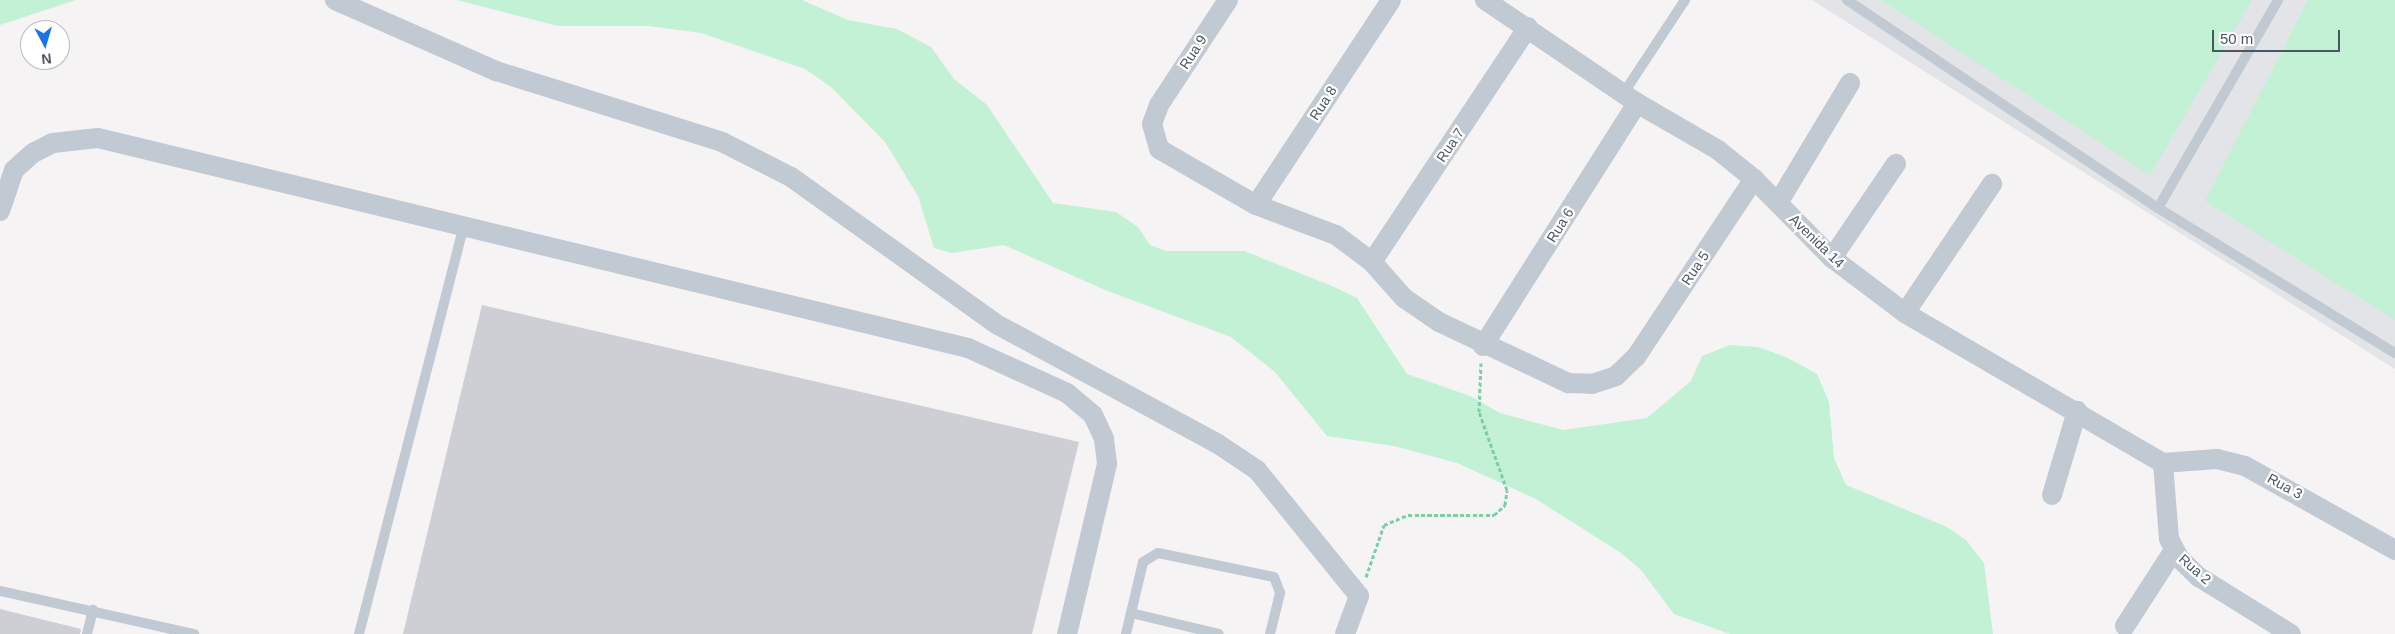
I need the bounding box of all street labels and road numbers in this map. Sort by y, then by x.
street label: Rua 9 [1176,32,1210,72]
street label: Rua 8 [1306,83,1340,123]
street label: Rua 7 [1433,125,1467,165]
street label: Rua 6 [1543,205,1577,245]
street label: Avenida 14 [1786,211,1848,271]
street label: Rua 5 [1678,248,1712,288]
street label: Rua 3 [2265,470,2305,502]
street label: Rua 2 [2175,550,2215,588]

